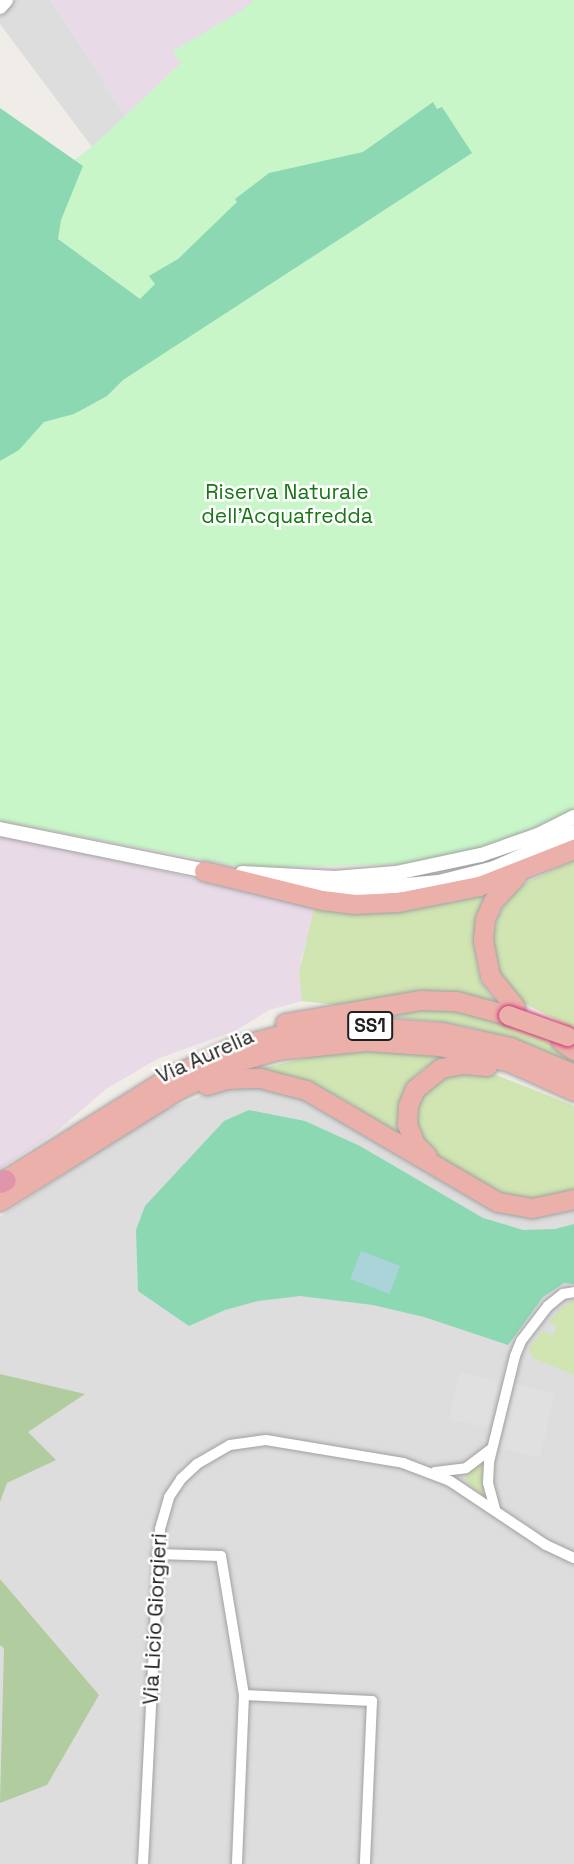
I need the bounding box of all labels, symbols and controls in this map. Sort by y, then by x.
park label: Riserva Naturale dell'Acquafredda [201,479,373,529]
road number: SS1 [346,1010,394,1042]
street label: Via Aurelia [152,1023,258,1089]
street label: Via Licio Giorgieri [138,1532,172,1706]

